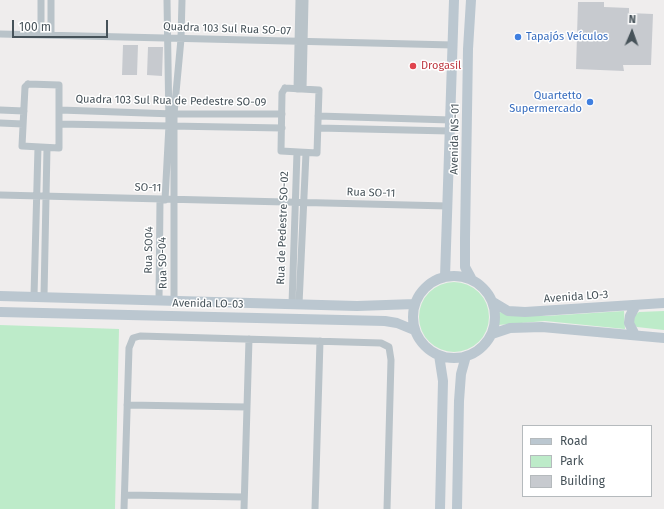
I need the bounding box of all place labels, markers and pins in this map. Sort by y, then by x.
place label: Tapajós Veículos [526,30,608,44]
marker: Tapajós Veículos [513,32,523,42]
place label: Drogasil [421,59,461,73]
marker: Drogasil [408,61,418,71]
place label: Quartetto Supermercado [509,89,582,115]
marker: Quartetto Supermercado [585,97,595,107]

